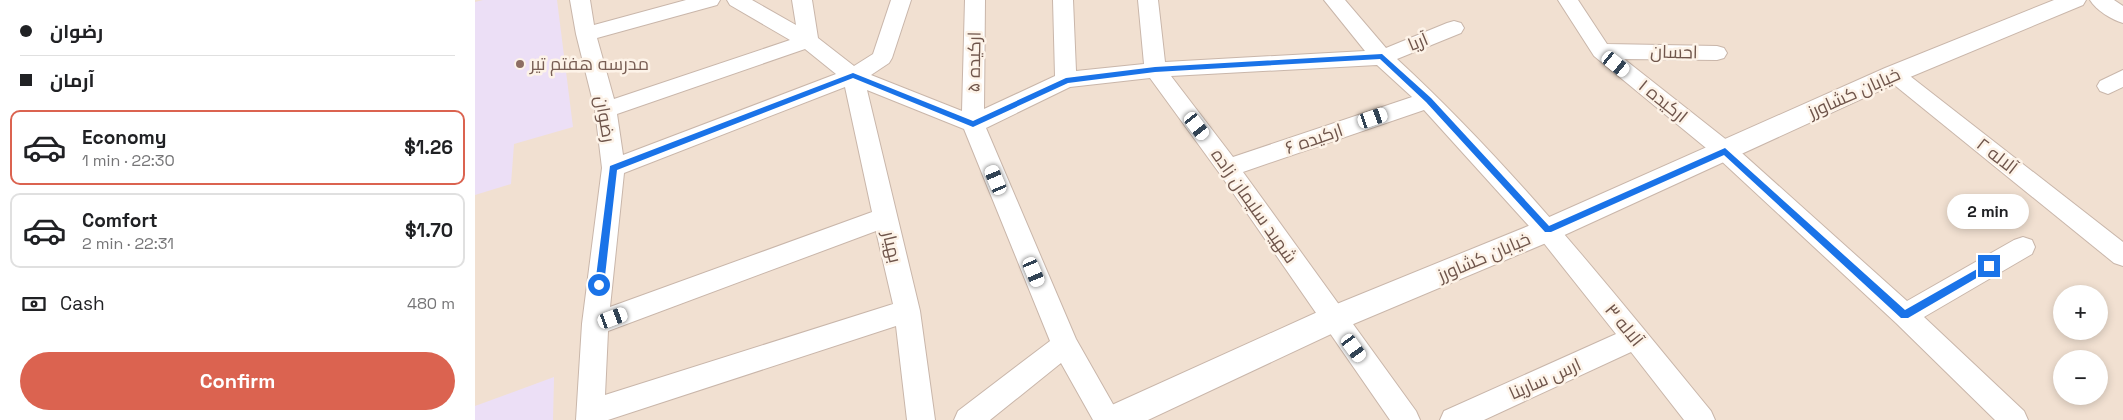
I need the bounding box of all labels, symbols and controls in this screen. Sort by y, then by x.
text: رضوان [50,19,103,44]
street label: آریا [1404,27,1431,56]
street label: ارکیده ۵ [961,31,986,93]
street label: احسان [1650,40,1698,63]
car [1599,49,1632,79]
place label: مدرسه هفتم تیر [529,52,649,76]
marker: مدرسه هفتم تیر [514,58,526,70]
street label: خیابان کشاورز [1803,62,1904,124]
text: آرمان [50,68,94,93]
street label: ارکیده ۱ [1634,74,1692,127]
street label: رضوان [590,94,621,144]
car [1356,106,1389,130]
car [1181,110,1212,142]
street label: ارکیده ۶ [1282,118,1346,159]
icon: car [22,125,67,170]
text: Economy [82,125,166,150]
street label: آلاله ۲ [1972,132,2023,179]
text: $1.26 [404,135,453,160]
street label: شهید سلیمان زاده [1206,144,1303,268]
text: 1 min · 22:30 [82,150,175,171]
car [983,163,1008,197]
callout: 2 min [1948,194,2030,228]
text: 2 min [1967,201,2009,222]
icon: car [22,208,67,253]
text: Comfort [82,208,158,233]
text: $1.70 [405,218,453,243]
street label: خیابان کشاورز [1433,227,1534,287]
street label: بهیار [877,228,907,265]
text: 2 min · 22:31 [82,233,174,254]
car [1021,255,1046,289]
route end [1978,255,2000,277]
route start [588,274,610,296]
map controls [2053,285,2108,405]
button: + [2053,285,2108,340]
icon: cash [20,290,48,318]
text: Cash [60,291,105,316]
text: 480 m [407,293,455,314]
street label: آلاله ۳ [1600,299,1649,351]
car [596,306,629,330]
car [1339,331,1368,365]
button: − [2053,350,2108,405]
button: Confirm [20,352,455,410]
street label: ارس سارینا [1505,353,1584,405]

